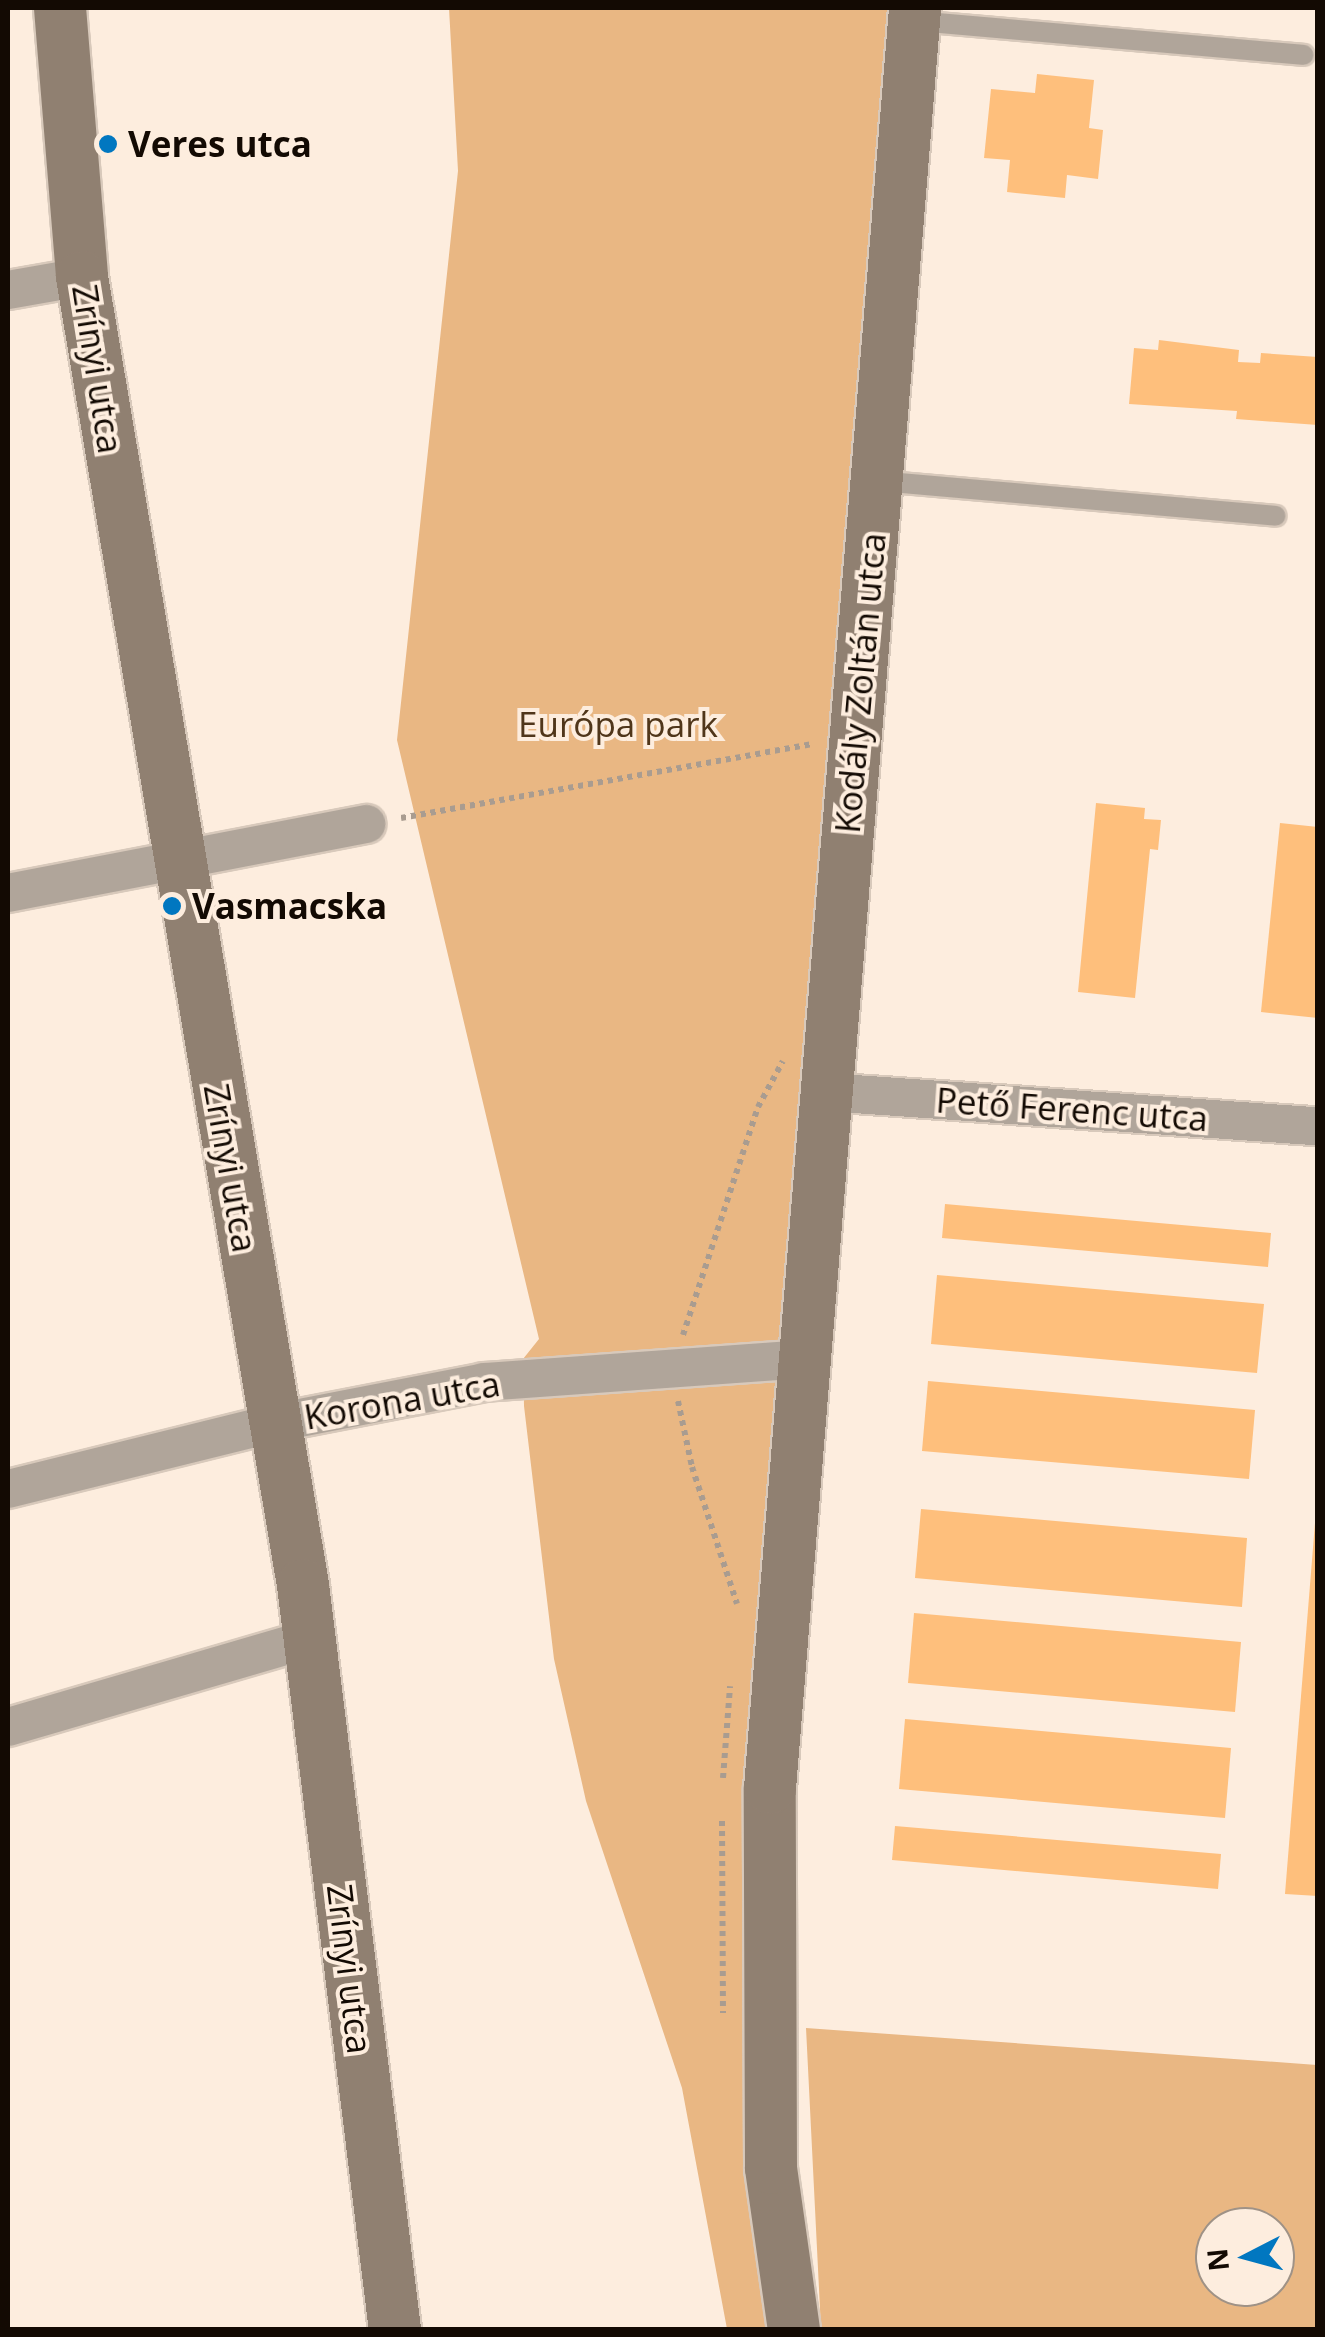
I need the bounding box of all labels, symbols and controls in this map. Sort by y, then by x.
place label: Veres utca [128,123,312,165]
marker: Veres utca [97,133,119,155]
street label: Zrínyi utca [64,282,132,456]
street label: Kodály Zoltán utca [826,531,894,835]
park label: Európa park [518,703,718,745]
place label: Vasmacska [192,885,387,927]
marker: Vasmacska [161,895,183,917]
street label: Pető Ferenc utca [935,1079,1209,1139]
street label: Zrínyi utca [196,1081,266,1255]
street label: Korona utca [301,1362,503,1438]
street label: Zrínyi utca [319,1882,381,2056]
north arrow [1195,2207,1295,2307]
text: N [1197,2247,1237,2273]

